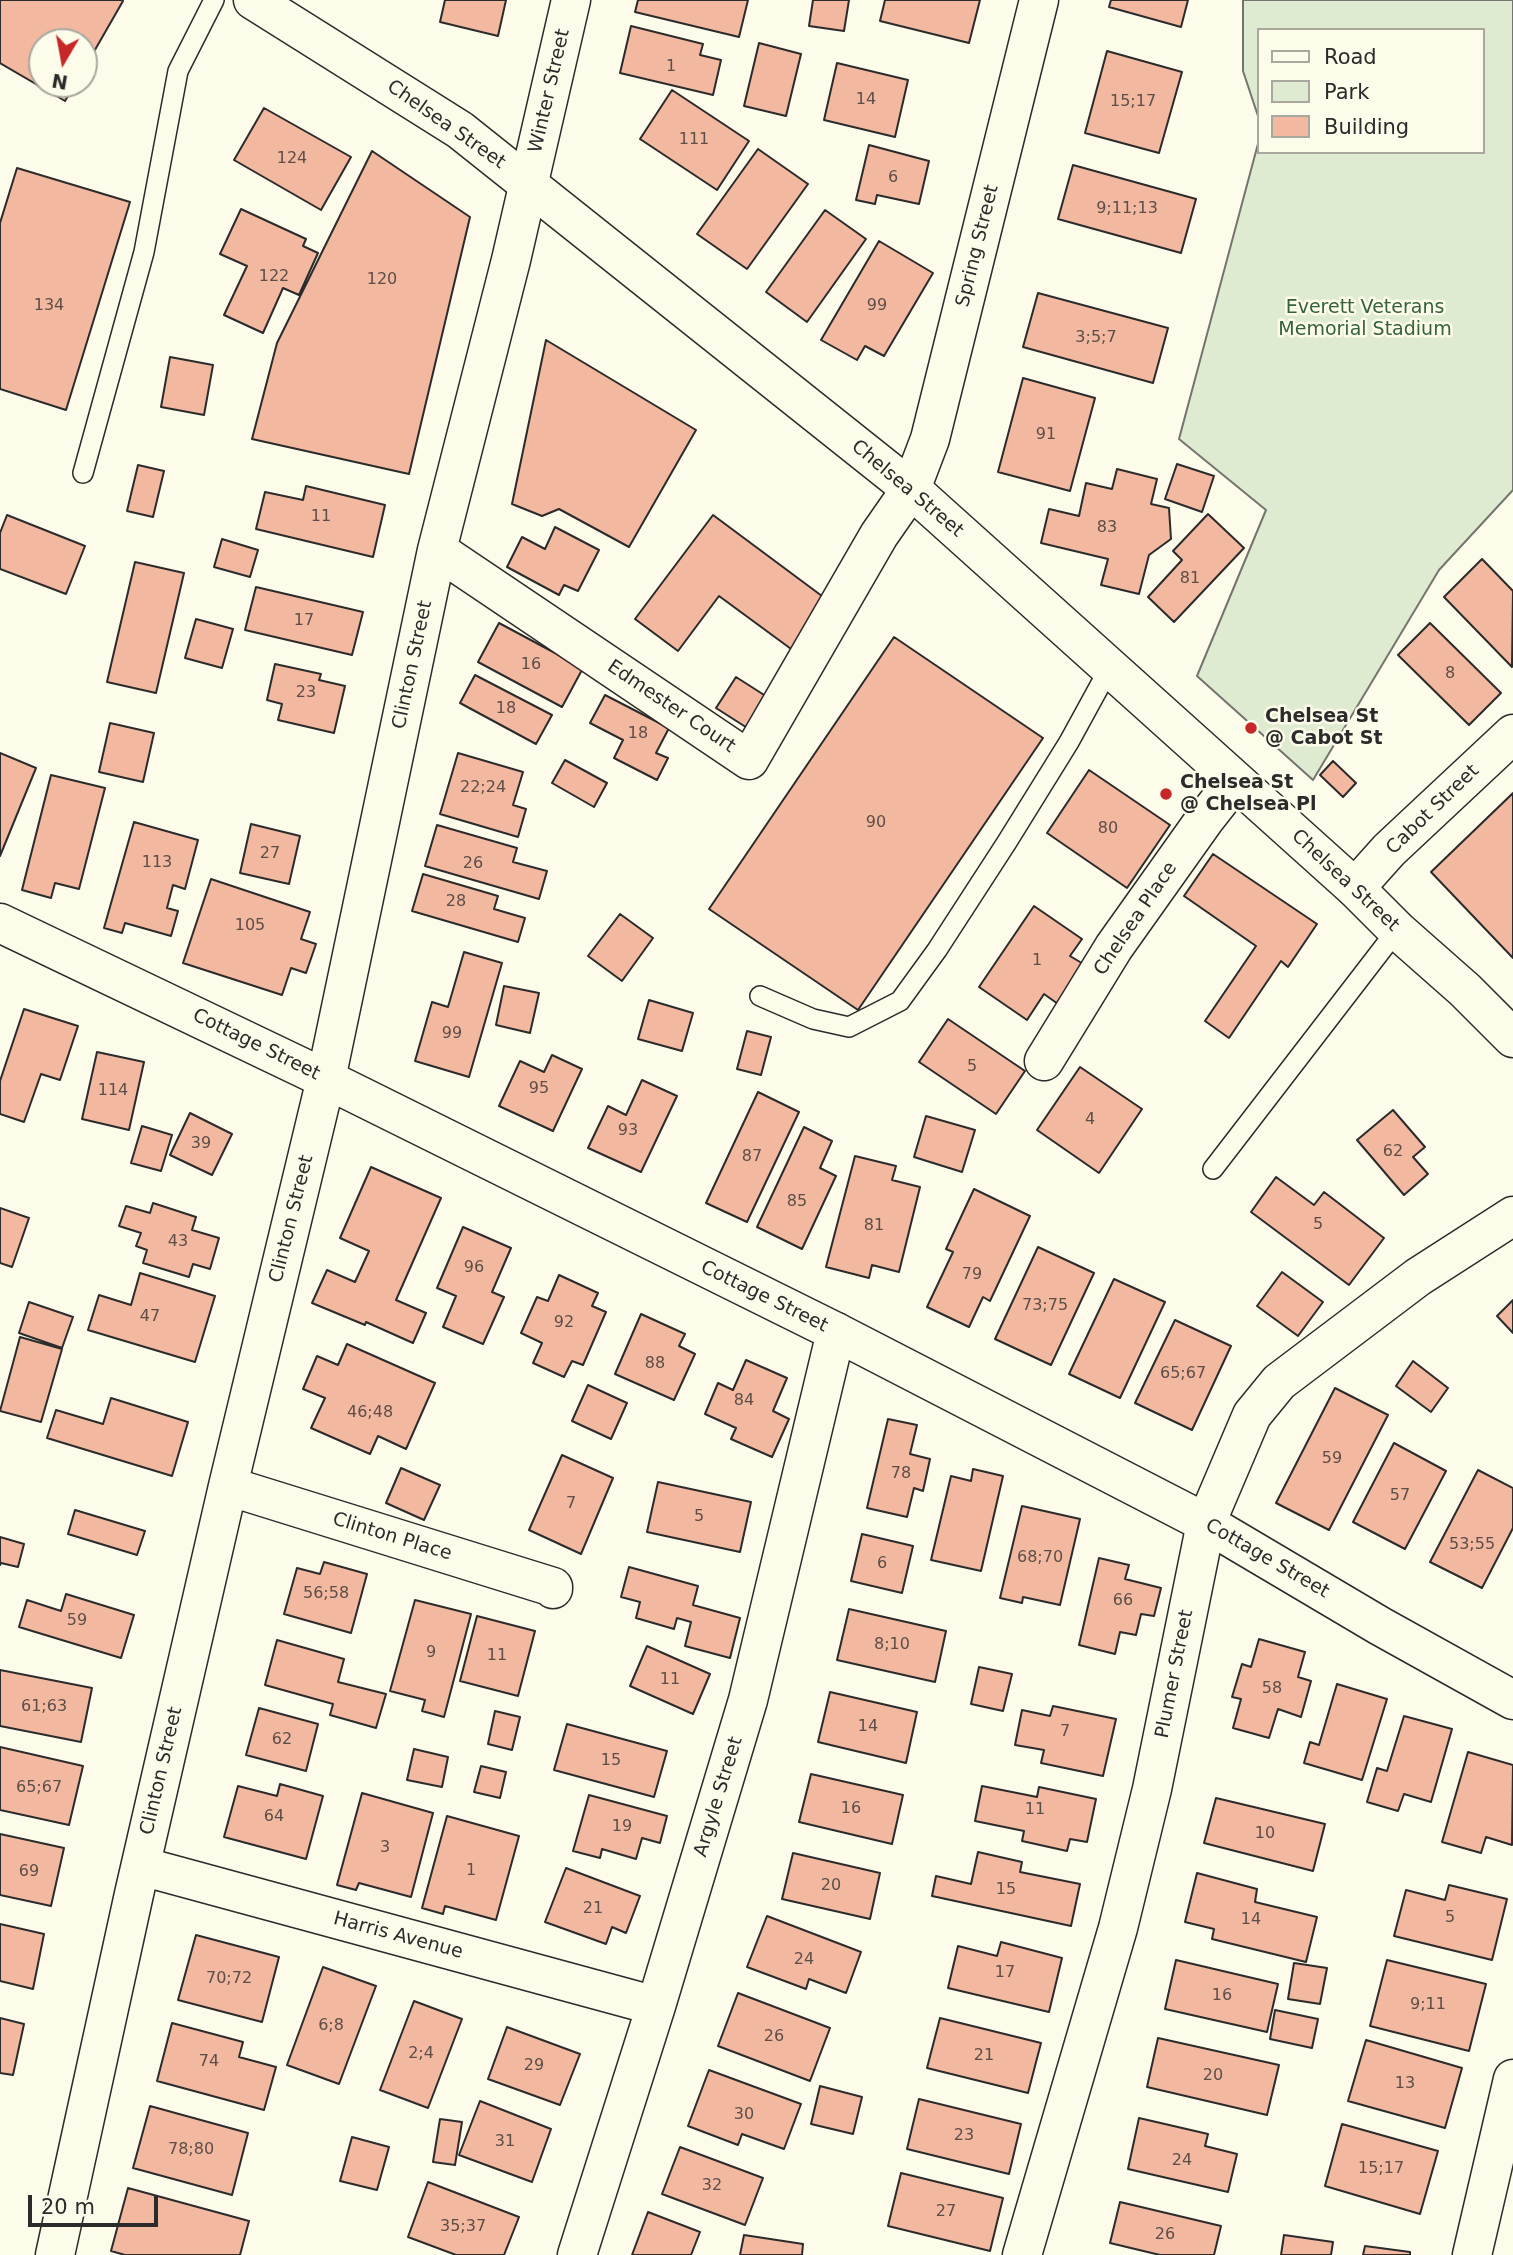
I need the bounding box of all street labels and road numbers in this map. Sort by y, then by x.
street label: Winter Street [525,27,575,155]
street label: Chelsea Street [382,76,510,174]
street label: Spring Street [952,183,1004,309]
street label: Chelsea Street [846,436,968,542]
street label: Clinton Street [388,599,438,731]
street label: Edmester Court [603,656,739,758]
street label: Cabot Street [1382,760,1484,860]
street label: Chelsea Street [1286,825,1404,937]
street label: Chelsea Place [1090,858,1182,980]
street label: Cottage Street [189,1004,323,1086]
street label: Clinton Street [265,1153,319,1285]
street label: Cottage Street [697,1256,831,1338]
street label: Clinton Place [330,1508,454,1566]
street label: Cottage Street [1201,1514,1333,1604]
street label: Plumer Street [1151,1608,1199,1740]
street label: Clinton Street [136,1705,188,1837]
street label: Argyle Street [690,1734,748,1860]
street label: Harris Avenue [331,1908,465,1964]

